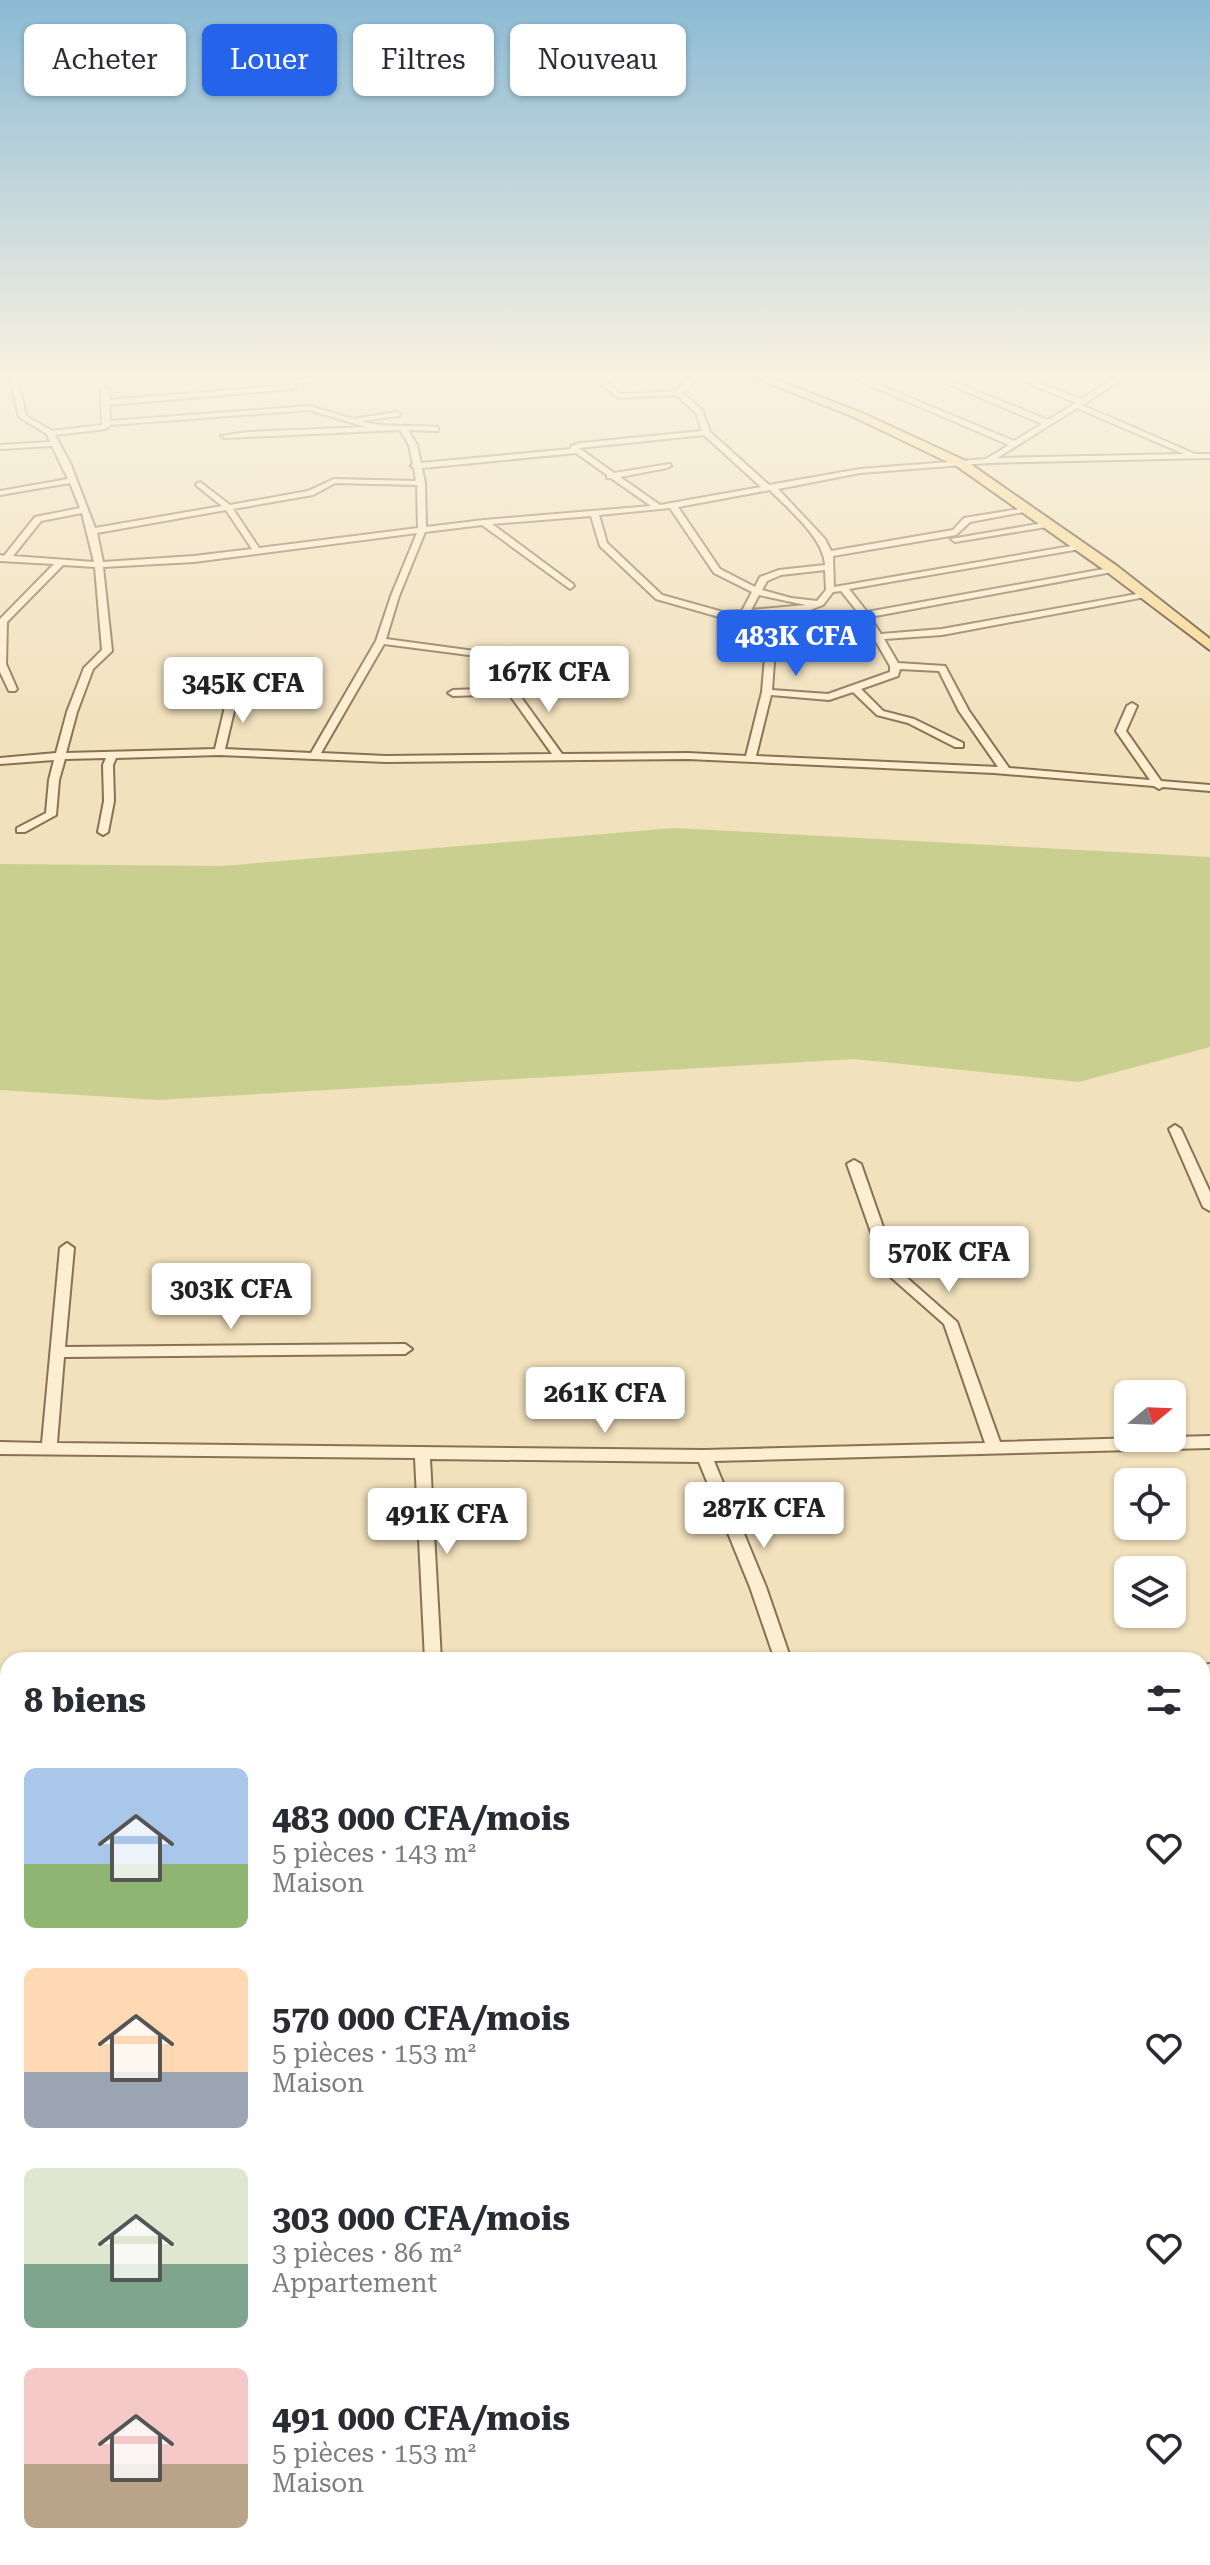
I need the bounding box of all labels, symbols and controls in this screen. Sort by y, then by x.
chip: Acheter [24,24,186,96]
chip: Louer [202,24,337,96]
chip: Filtres [353,24,494,96]
chip: Nouveau [510,24,686,96]
pin: 483K CFA [713,610,879,678]
text: 483K CFA [735,621,857,651]
pin: 167K CFA [466,646,632,714]
pin: 345K CFA [160,657,326,725]
text: 167K CFA [488,657,610,687]
text: 345K CFA [182,668,304,698]
pin: 570K CFA [866,1226,1032,1294]
text: 570K CFA [888,1237,1010,1267]
pin: 303K CFA [148,1263,314,1331]
text: 303K CFA [170,1274,292,1304]
pin: 261K CFA [522,1367,688,1435]
text: 261K CFA [544,1378,666,1408]
north arrow [1114,1380,1186,1452]
map controls [1114,1380,1186,1628]
button: locate [1114,1468,1186,1540]
pin: 287K CFA [681,1482,847,1550]
pin: 491K CFA [364,1488,530,1556]
text: 287K CFA [703,1493,825,1523]
text: 491K CFA [386,1499,508,1529]
button: layers [1114,1556,1186,1628]
icon: filters [1142,1678,1186,1722]
text: 8 biens [24,1680,146,1720]
text: 483 000 CFA/mois [272,1798,570,1838]
icon: home [88,1800,184,1896]
icon: heart [1142,1826,1186,1870]
text: 5 pièces · 143 m² [272,1838,476,1868]
text: Maison [272,1868,364,1898]
text: 570 000 CFA/mois [272,1998,570,2038]
icon: home [88,2000,184,2096]
icon: heart [1142,2026,1186,2070]
text: 5 pièces · 153 m² [272,2038,476,2068]
text: Maison [272,2068,364,2098]
text: 303 000 CFA/mois [272,2198,570,2238]
icon: home [88,2200,184,2296]
icon: heart [1142,2226,1186,2270]
text: 3 pièces · 86 m² [272,2238,462,2268]
text: Appartement [272,2268,437,2298]
text: 491 000 CFA/mois [272,2398,570,2438]
icon: home [88,2400,184,2496]
icon: heart [1142,2426,1186,2470]
text: 5 pièces · 153 m² [272,2438,476,2468]
text: Maison [272,2468,364,2498]

